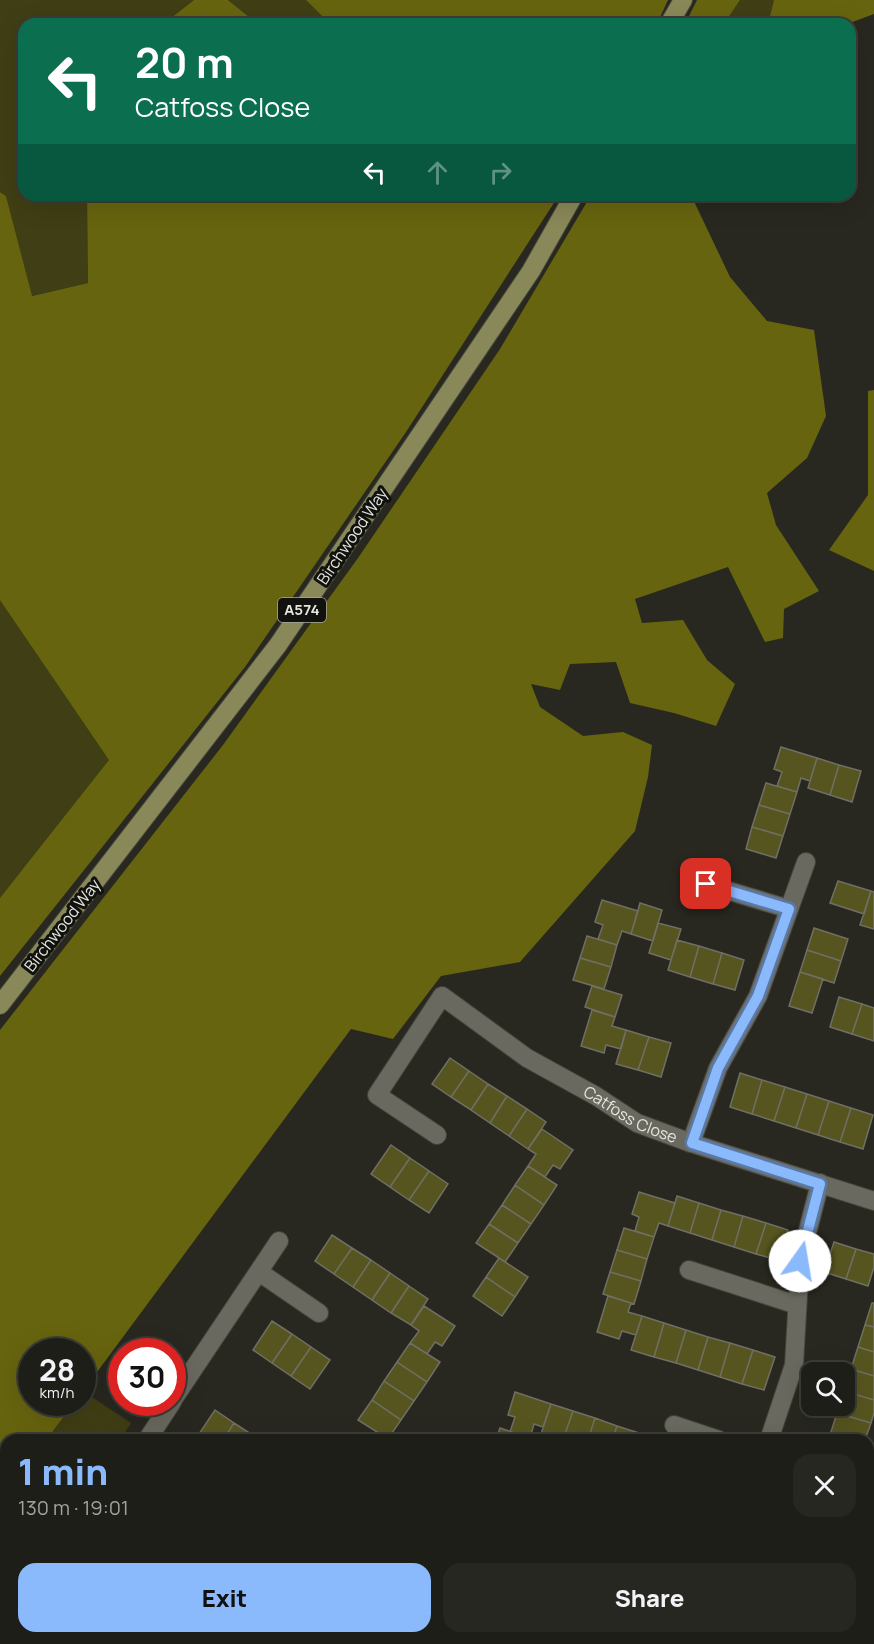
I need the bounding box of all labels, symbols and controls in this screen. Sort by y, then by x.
text: 20 m [135,33,234,91]
icon: left [36,42,114,120]
text: Catfoss Close [135,88,310,125]
icon: left [358,156,391,189]
icon: ahead [421,156,454,189]
icon: right [484,156,517,189]
street label: Birchwood Way [312,483,393,589]
road number: A574 [278,598,326,622]
pin [680,858,731,909]
icon: arrive [689,867,722,900]
street label: Birchwood Way [19,874,106,976]
street label: Catfoss Close [580,1080,681,1148]
position arrow [768,1229,832,1293]
speed limit sign: 30 [108,1338,186,1416]
text: 28 [39,1349,75,1390]
map controls [801,1362,855,1416]
button: search [801,1362,855,1416]
text: km/h [40,1382,74,1403]
text: 1 min [18,1447,108,1496]
button: close [793,1454,856,1517]
text: 130 m · 19:01 [18,1494,129,1521]
button: Exit [18,1563,431,1632]
button: Share [443,1563,856,1632]

